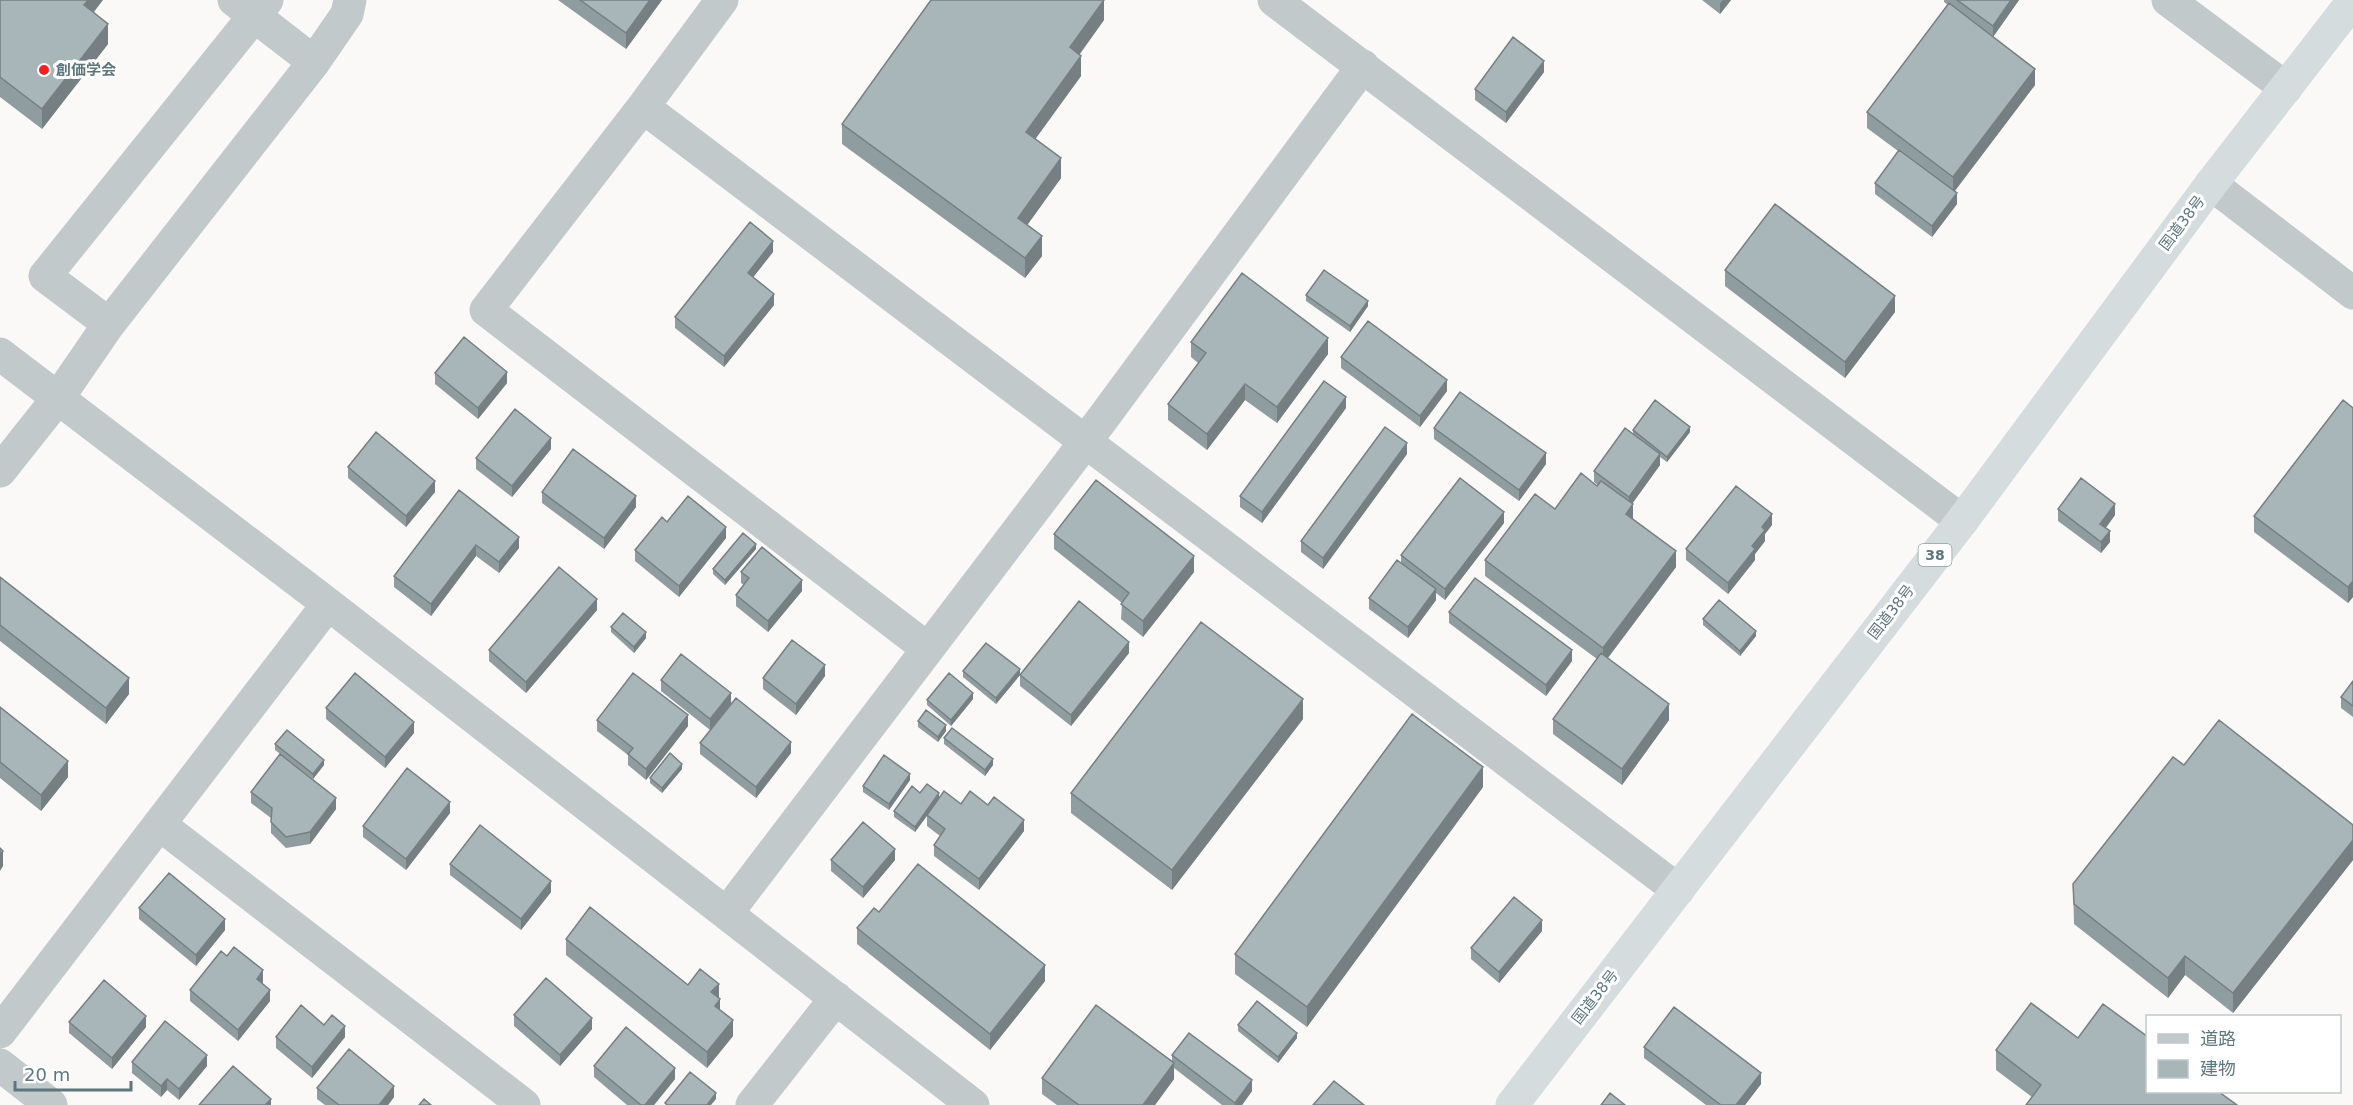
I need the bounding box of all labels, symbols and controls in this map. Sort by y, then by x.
place label: 創価学会 [56,61,116,79]
marker: 創価学会 [37,63,51,77]
street label: 国道38号 [2156,192,2208,254]
road number: 38 [1918,544,1952,566]
street label: 国道38号 [1864,581,1918,643]
street label: 国道38号 [1568,966,1622,1028]
legend [2146,1015,2341,1093]
text: 道路 [2200,1028,2236,1049]
scale bar [15,1054,130,1092]
text: 建物 [2200,1058,2236,1079]
text: 20 m [24,1064,70,1085]

